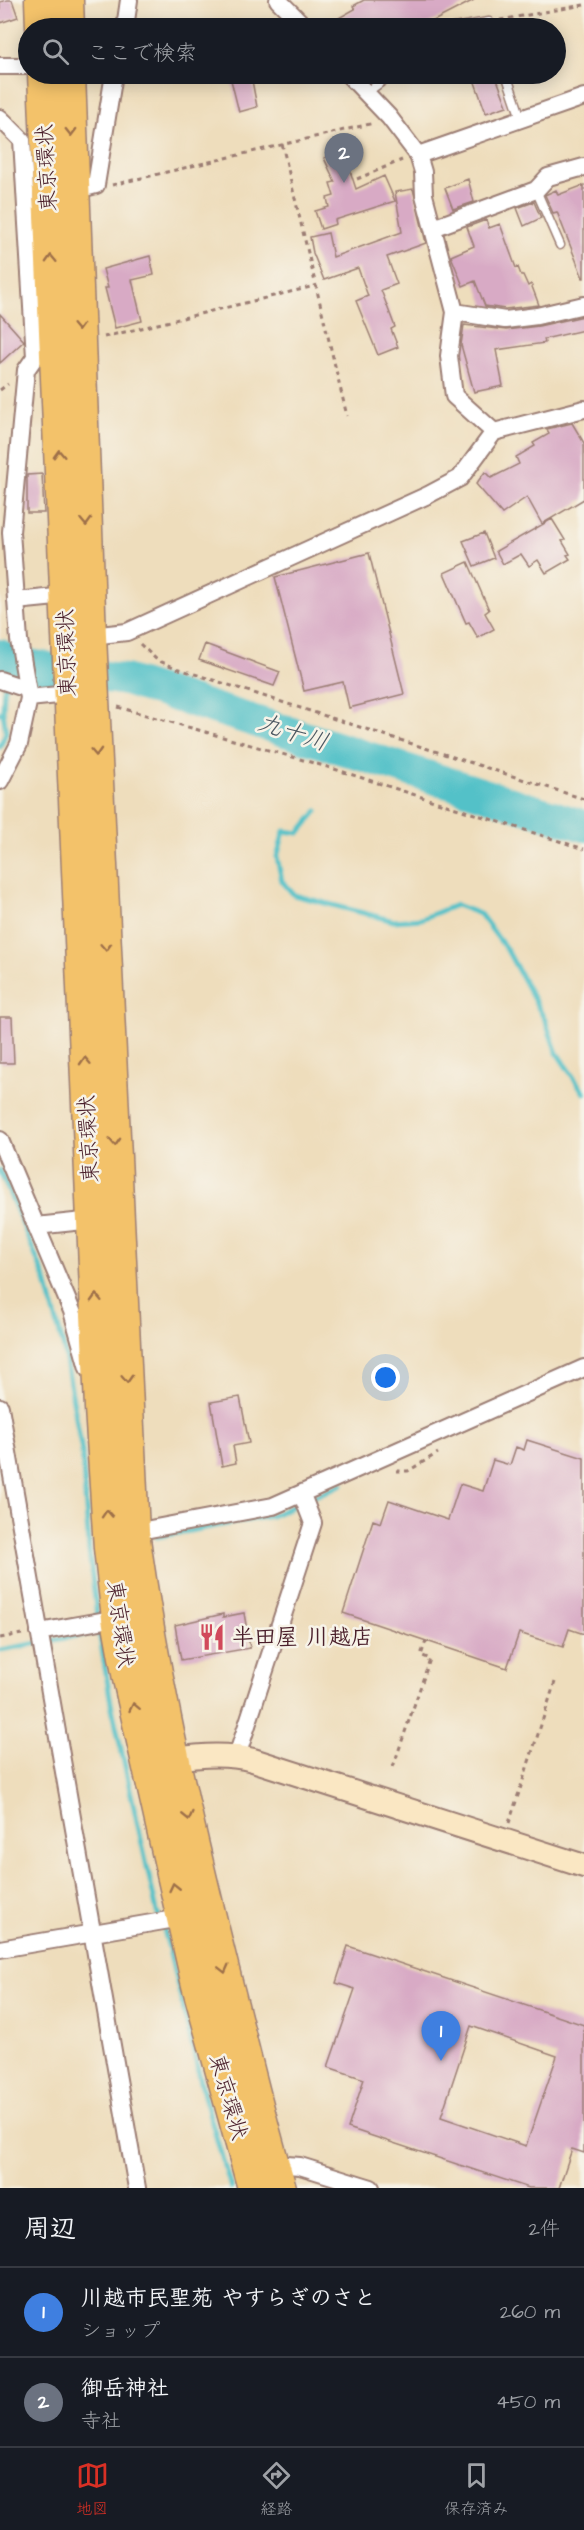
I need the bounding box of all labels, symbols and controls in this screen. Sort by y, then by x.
search box [18,18,566,84]
icon: search [39,35,72,68]
text: ここで検索 [87,38,197,69]
street label: 東京環状 [29,123,65,213]
one-way arrow [65,127,78,136]
pin: 2 [324,134,364,183]
one-way arrow [45,254,58,263]
one-way arrow [72,322,85,331]
one-way arrow [53,449,66,458]
one-way arrow [80,517,93,526]
street label: 東京環状 [50,608,84,698]
water label: 九十川 [254,706,332,760]
one-way arrow [90,748,103,757]
one-way arrow [99,943,112,952]
one-way arrow [79,1057,92,1066]
street label: 東京環状 [71,1094,107,1184]
one-way arrow [109,1137,122,1146]
one-way arrow [89,1293,102,1302]
your location [371,1363,400,1392]
one-way arrow [120,1374,133,1383]
one-way arrow [100,1509,113,1518]
street label: 東京環状 [99,1578,141,1670]
restaurant icon: 半田屋 川越店 [197,1622,227,1652]
place label: 半田屋 川越店 [232,1622,373,1653]
one-way arrow [128,1702,141,1712]
one-way arrow [181,1811,194,1821]
one-way arrow [168,1883,181,1893]
one-way arrow [216,1964,229,1974]
pin: 1 [422,2012,460,2061]
street label: 東京環状 [201,2050,255,2144]
text: 周辺 [24,2211,76,2247]
text: 2件 [529,2215,560,2243]
text: 川越市民聖苑 やすらぎのさと [81,2283,376,2314]
text: 1 [42,2298,45,2326]
text: 260 m [500,2298,560,2326]
text: ショップ [81,2317,160,2345]
text: 御岳神社 [81,2373,169,2404]
text: 2 [38,2388,49,2416]
text: 450 m [496,2388,560,2416]
text: 寺社 [81,2407,121,2435]
tab: 地図 [76,2459,109,2520]
tab: 経路 [260,2459,293,2520]
tab: 保存済み [444,2459,508,2520]

